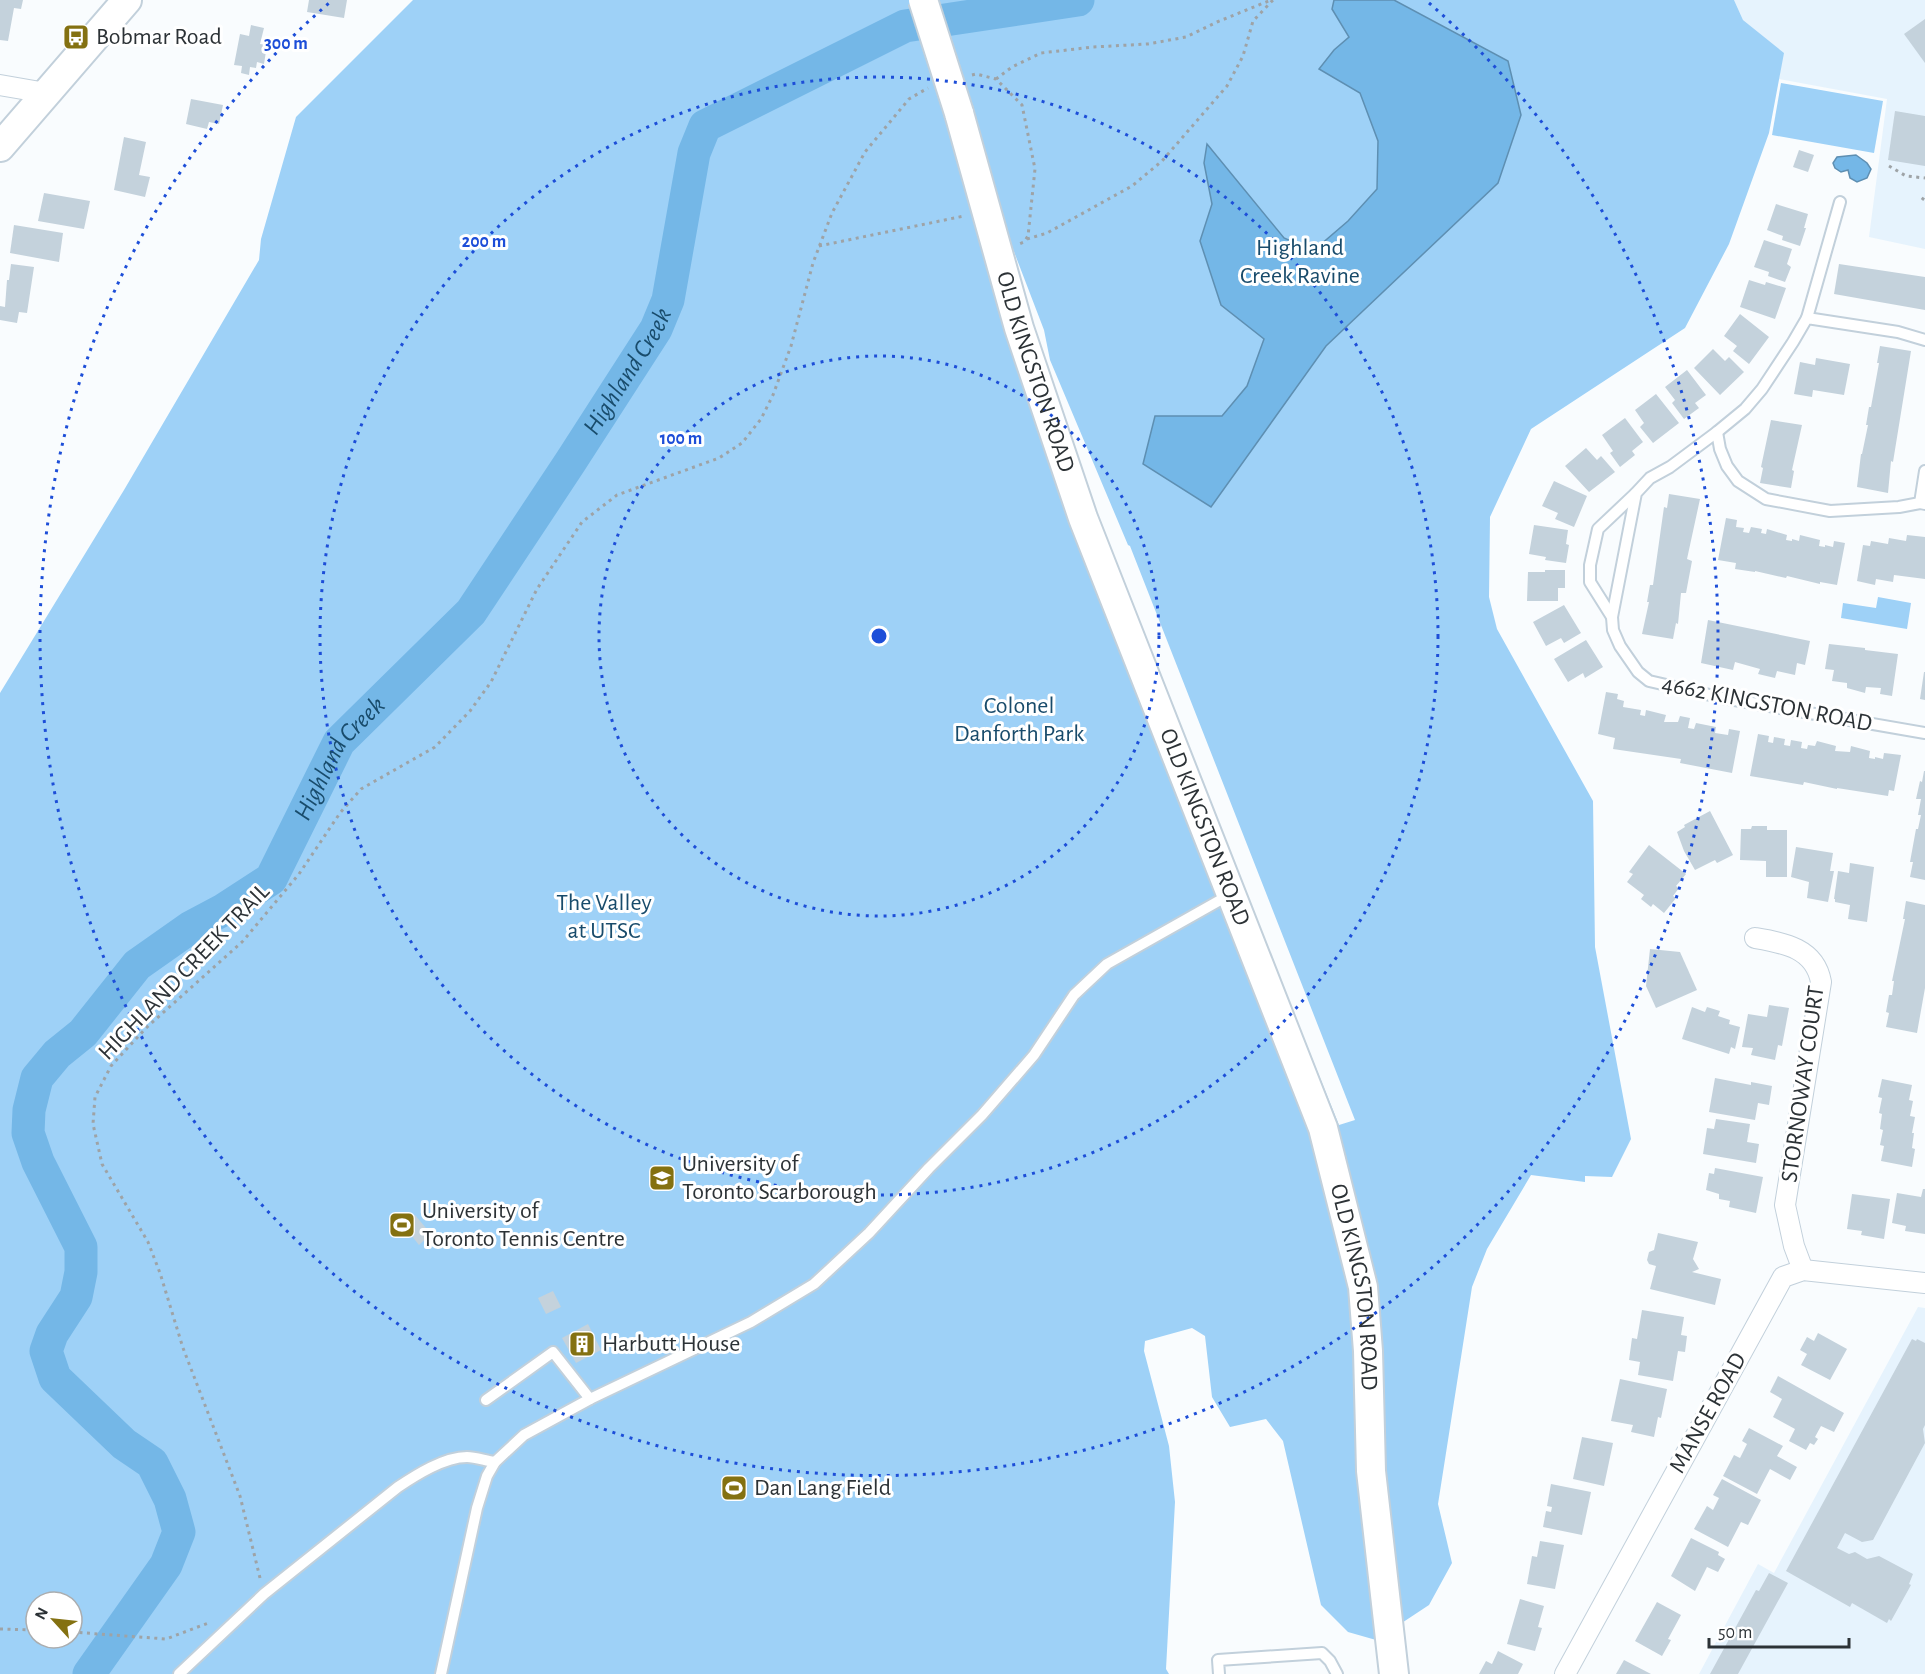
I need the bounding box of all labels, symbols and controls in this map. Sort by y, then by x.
bus stop icon: Bobmar Road [61,22,91,52]
place label: Bobmar Road [96,25,222,49]
text: 300 m [264,35,308,53]
text: 200 m [462,233,506,251]
park label: Highland Creek Ravine [1240,236,1360,288]
street label: OLD KINGSTON ROAD [992,269,1079,475]
water label: Highland Creek [578,304,676,439]
text: 100 m [660,430,702,448]
centre of rings [869,626,889,646]
street label: 4662 KINGSTON ROAD [1660,672,1874,736]
water label: Highland Creek [289,692,390,825]
park label: Colonel Danforth Park [954,694,1084,746]
street label: OLD KINGSTON ROAD [1155,725,1254,929]
street label: HIGHLAND CREEK TRAIL [94,879,274,1065]
park label: The Valley at UTSC [556,891,652,943]
street label: STORNOWAY COURT [1777,984,1829,1184]
place label: University of Toronto Scarborough [682,1152,877,1204]
school or university icon: University of Toronto Scarborough [647,1163,677,1193]
street label: OLD KINGSTON ROAD [1326,1181,1381,1391]
place label: University of Toronto Tennis Centre [422,1199,625,1251]
sports icon: University of Toronto Tennis Centre [387,1210,417,1240]
building icon: Harbutt House [567,1329,597,1359]
place label: Harbutt House [602,1332,740,1356]
street label: MANSE ROAD [1665,1349,1751,1477]
sports icon: Dan Lang Field [719,1473,749,1503]
place label: Dan Lang Field [754,1476,891,1500]
north arrow [24,1590,84,1650]
text: N [32,1605,51,1622]
scale bar [1709,1611,1848,1649]
text: 50 m [1718,1624,1752,1642]

